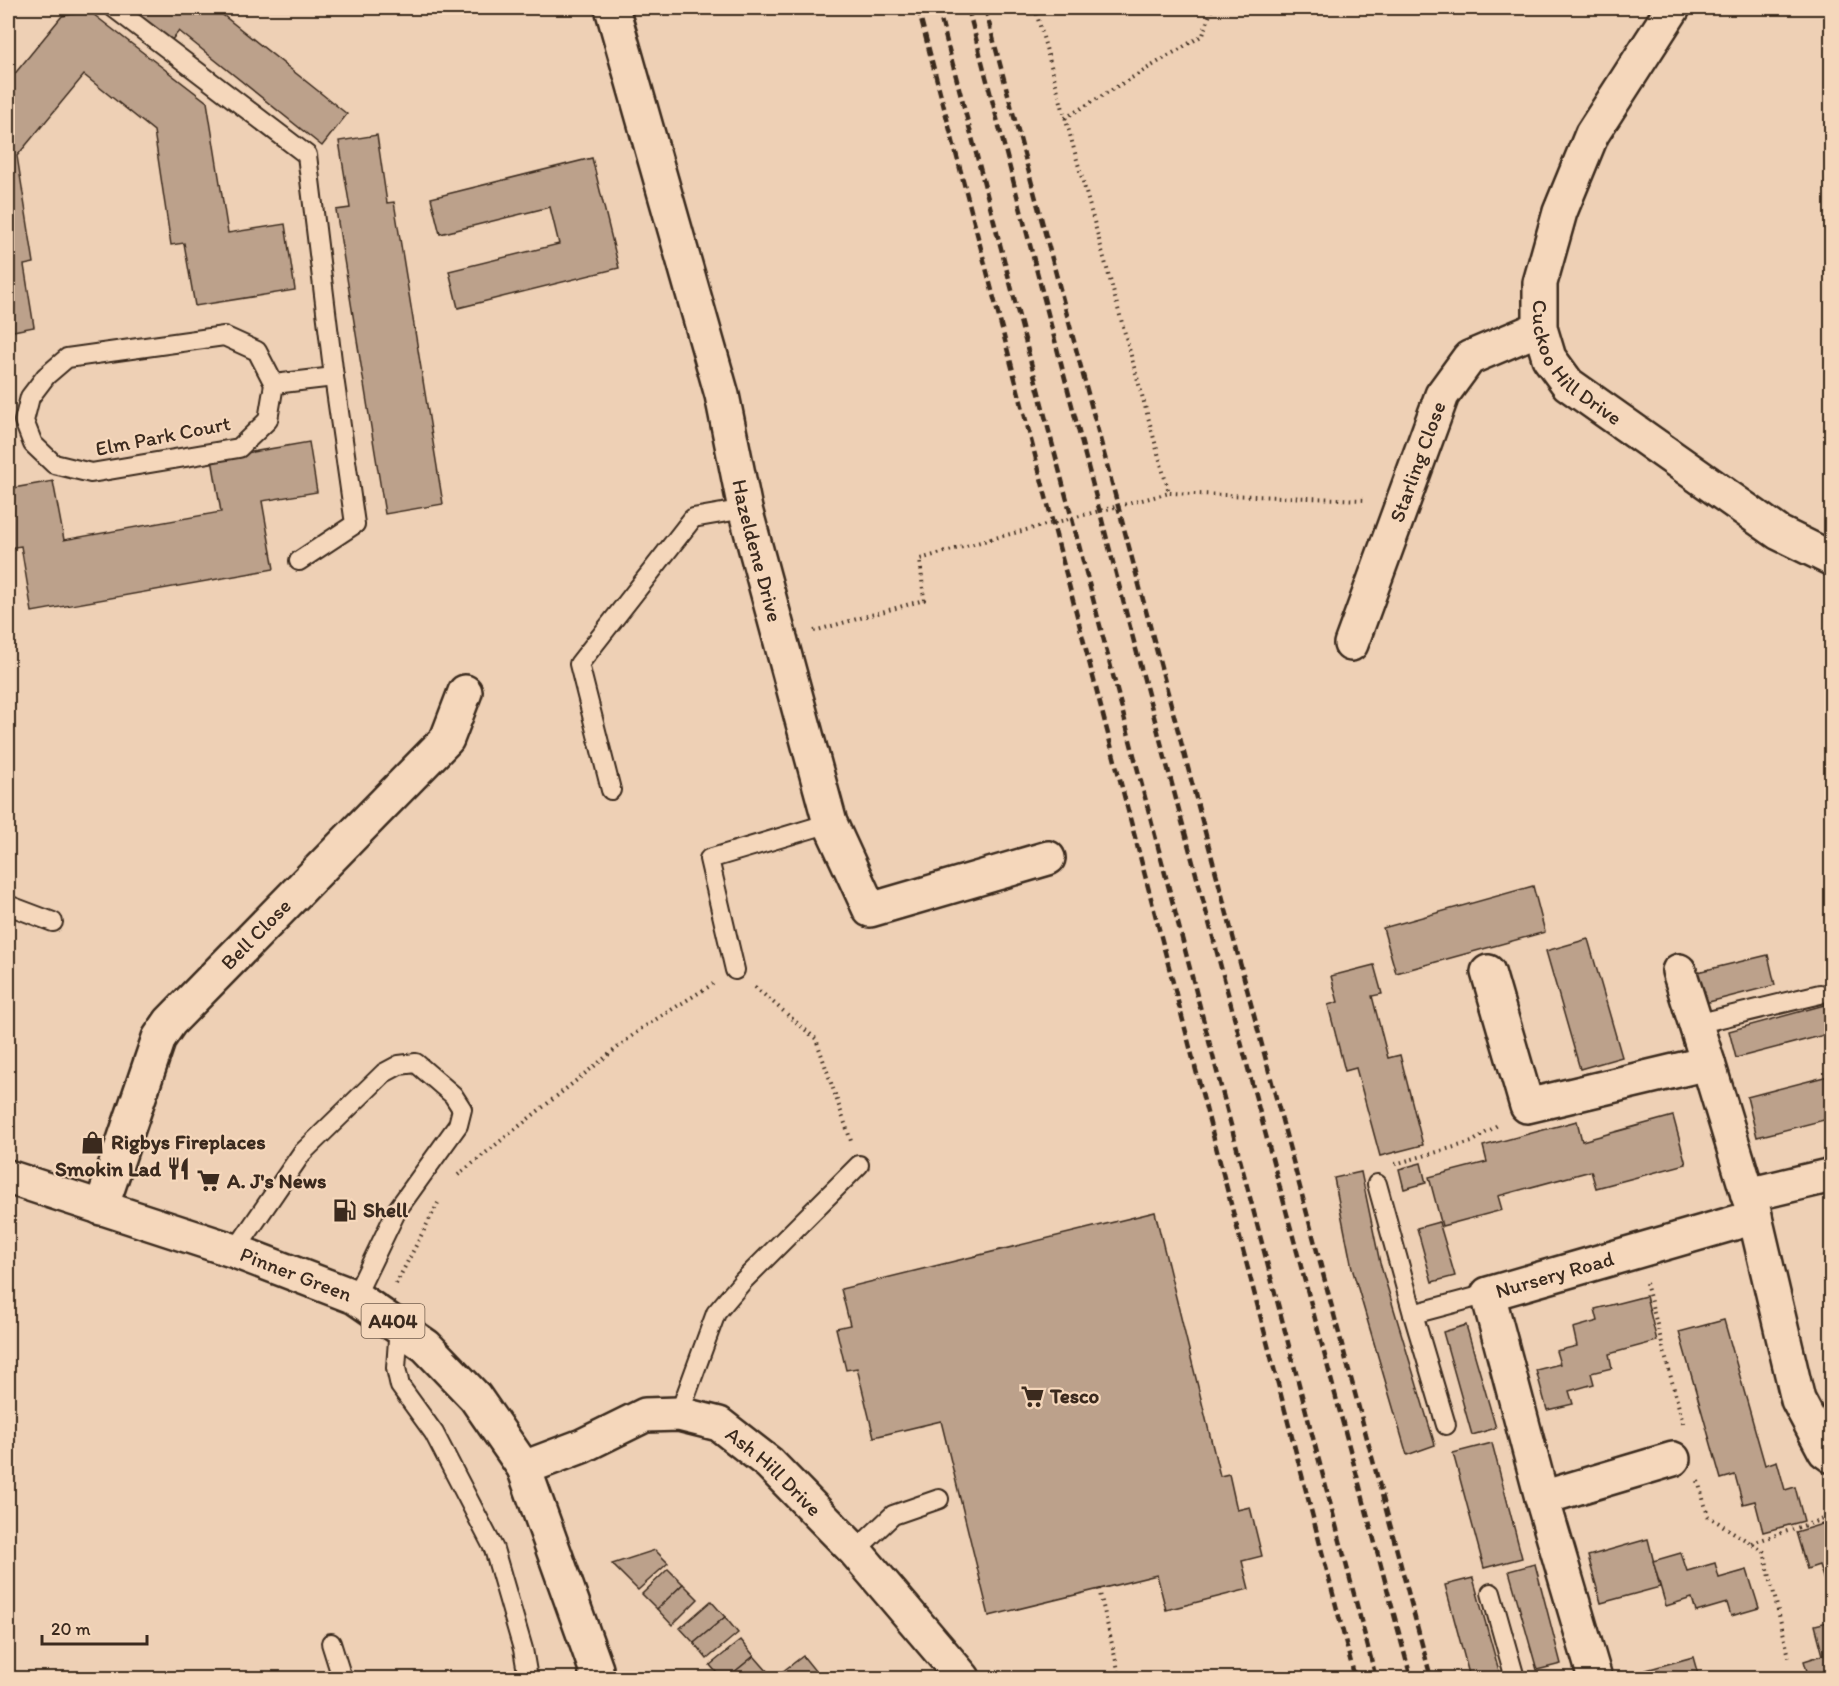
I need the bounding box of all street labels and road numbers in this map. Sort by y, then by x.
street label: Cuckoo Hill Drive [1528,300,1627,430]
street label: Starling Close [1384,398,1451,525]
street label: Elm Park Court [93,410,233,461]
street label: Hazeldene Drive [727,477,788,625]
street label: Bell Close [215,893,296,975]
street label: Pinner Green [237,1241,356,1307]
street label: Nursery Road [1492,1245,1617,1303]
road number: A404 [362,1304,424,1338]
street label: Ash Hill Drive [721,1421,827,1521]

